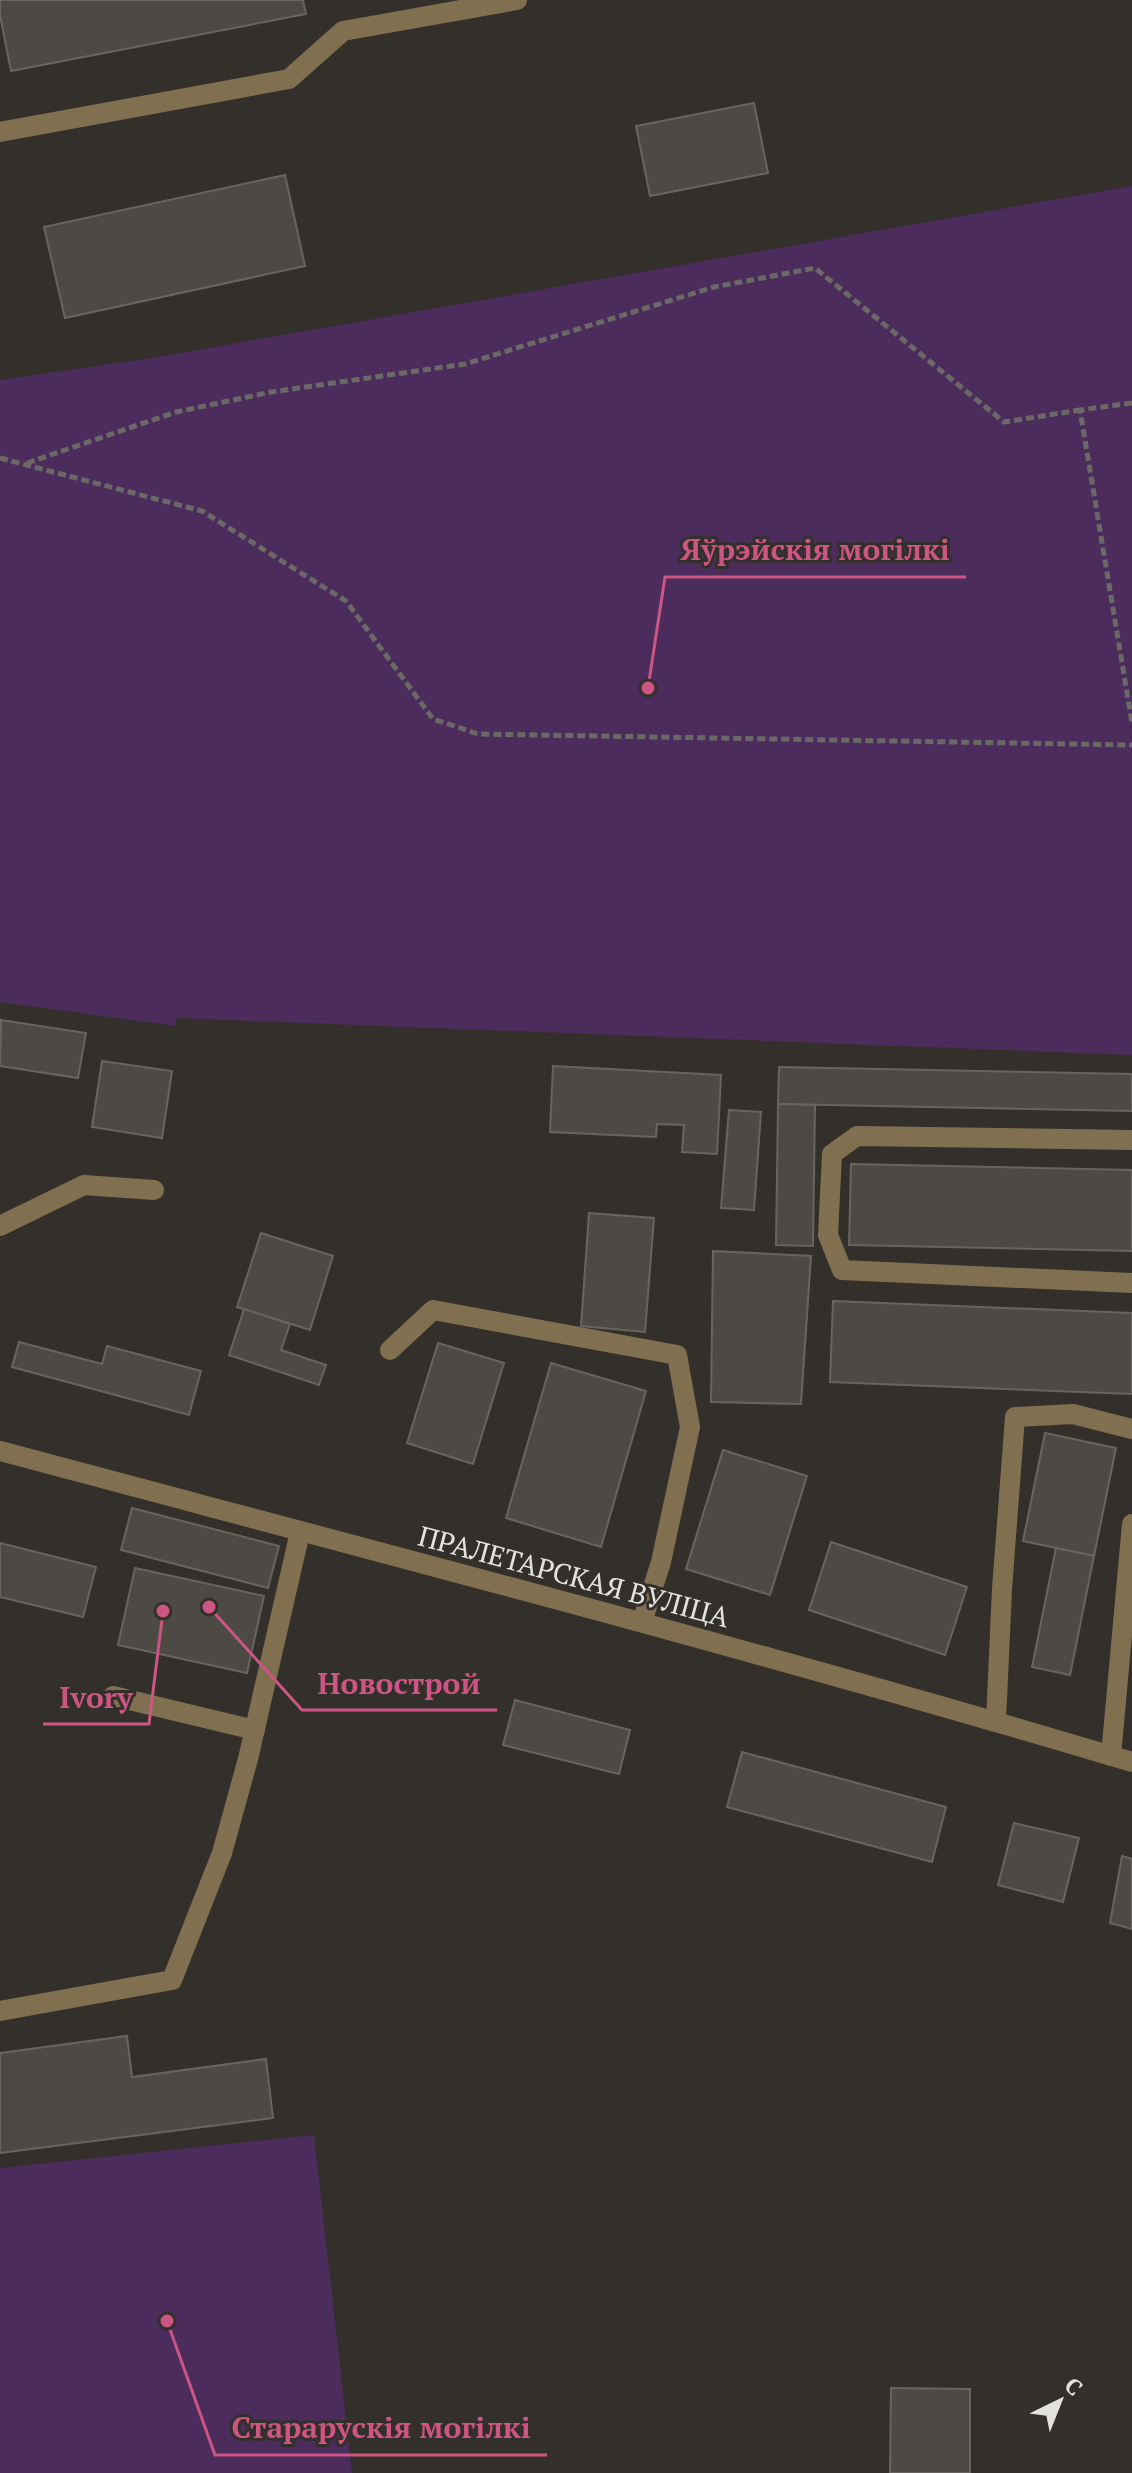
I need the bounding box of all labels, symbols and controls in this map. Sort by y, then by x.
callout: Яўрэйскія могілкі [665,523,966,577]
text: Яўрэйскія могілкі [680,529,950,569]
street label: ПРАЛЕТАРСКАЯ ВУЛІЦА [414,1517,734,1636]
callout: Новострой [302,1656,497,1710]
text: Новострой [318,1663,480,1703]
callout: Ivory [43,1670,149,1724]
text: Ivory [59,1677,134,1717]
north arrow [1020,2361,1100,2441]
text: С [1059,2371,1089,2402]
callout: Старарускія могілкі [215,2401,547,2455]
text: Старарускія могілкі [231,2407,531,2447]

